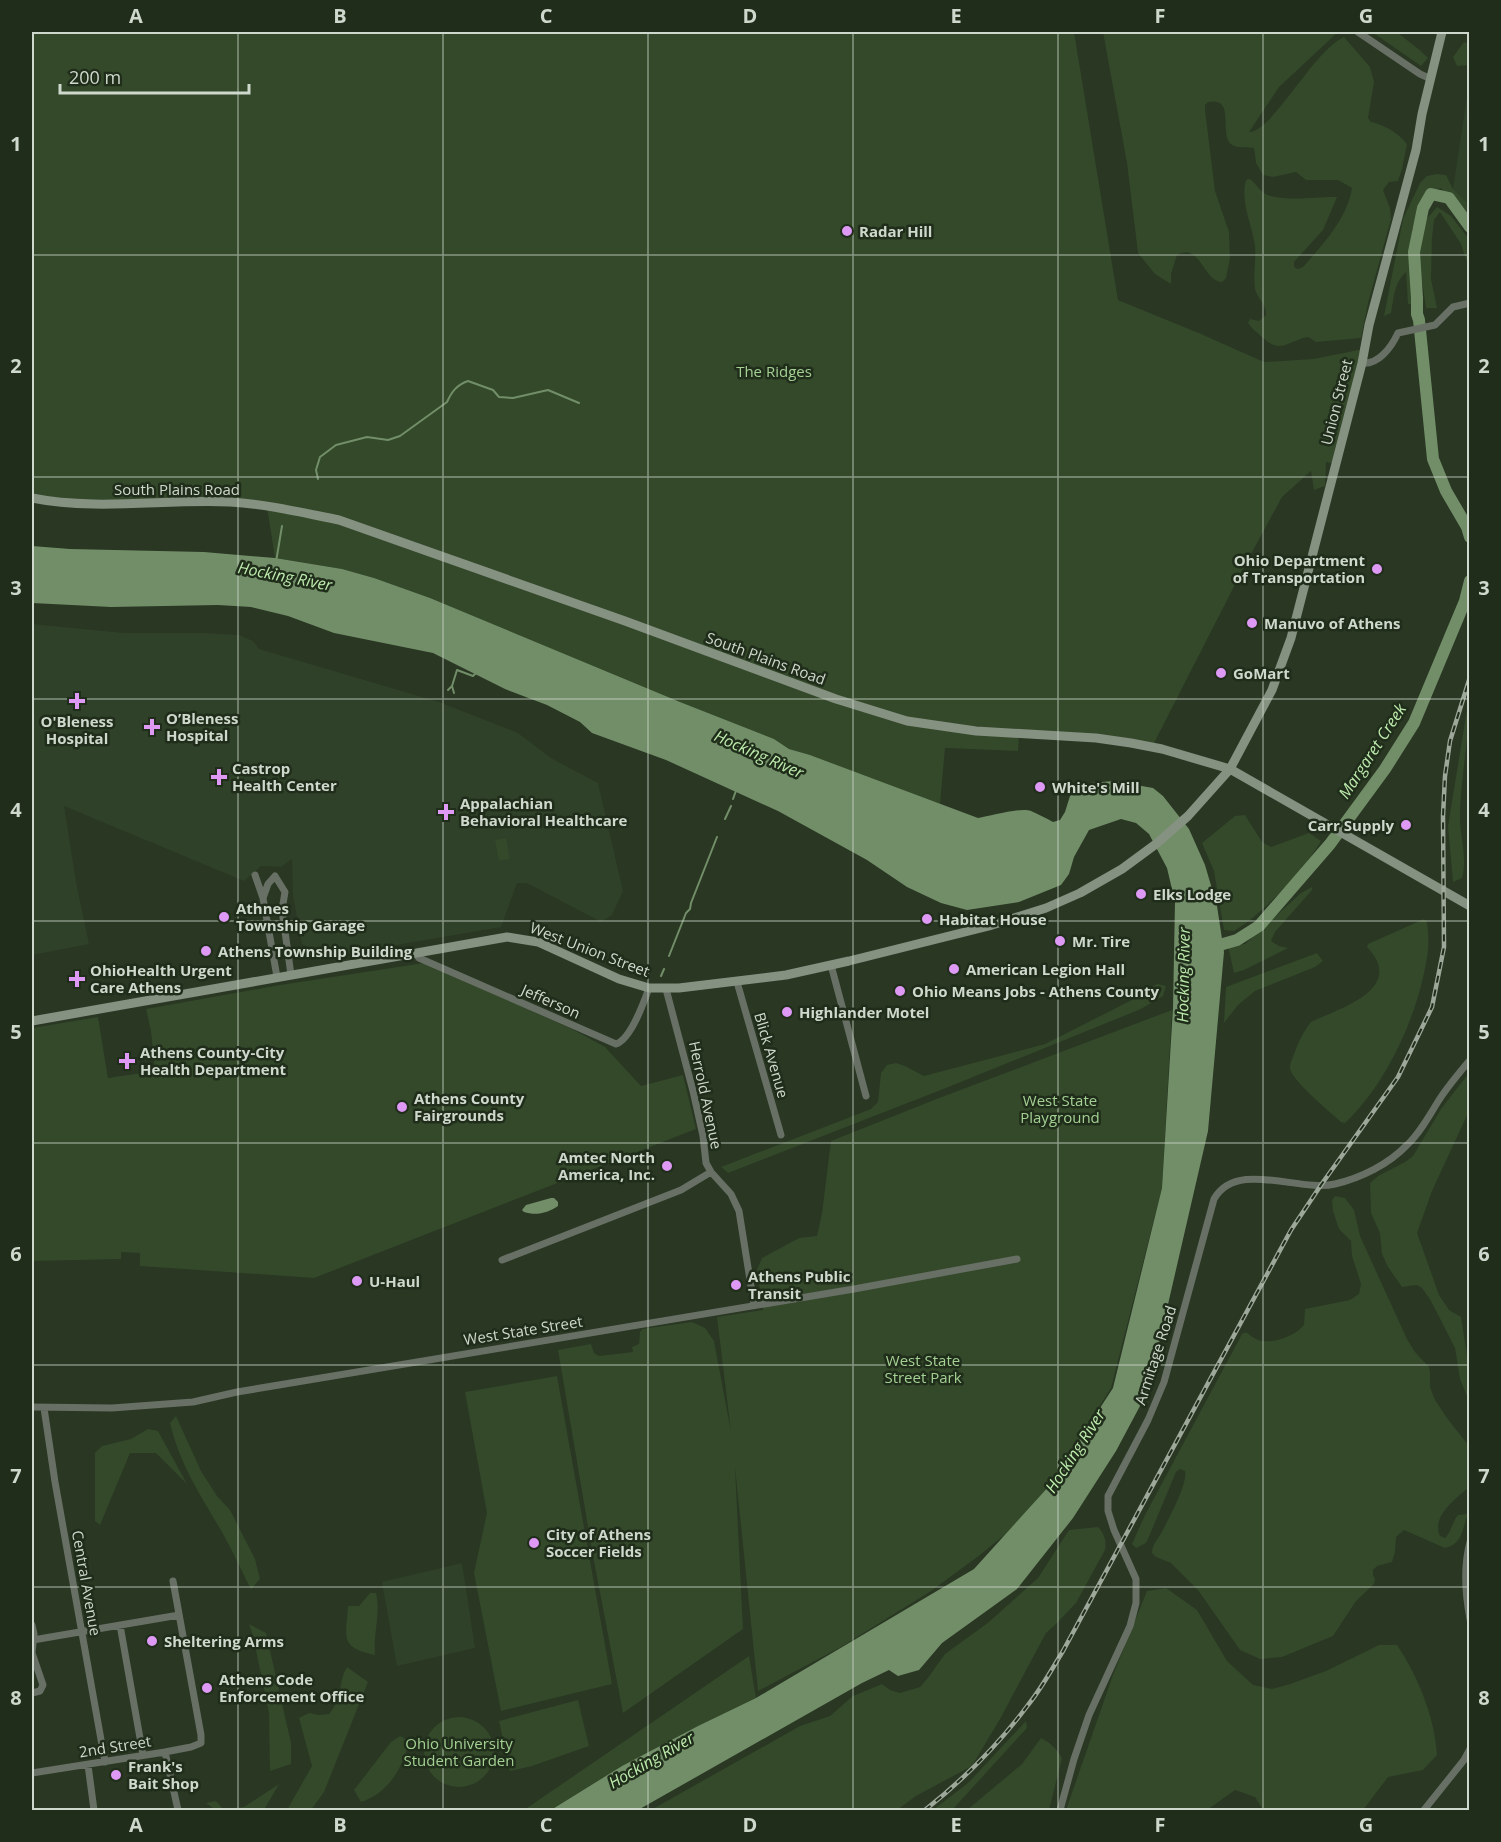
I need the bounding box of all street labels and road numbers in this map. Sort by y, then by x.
street label: Union Street [1316,357,1356,447]
street label: South Plains Road [114,479,240,499]
street label: South Plains Road [703,627,829,689]
street label: West Union Street [527,917,653,981]
street label: Jefferson [517,978,584,1023]
street label: Blick Avenue [750,1010,794,1100]
street label: Herrold Avenue [685,1039,727,1151]
street label: Armitage Road [1130,1303,1180,1407]
street label: West State Street [462,1311,584,1349]
street label: Central Avenue [68,1529,106,1637]
street label: 2nd Street [78,1730,152,1762]

